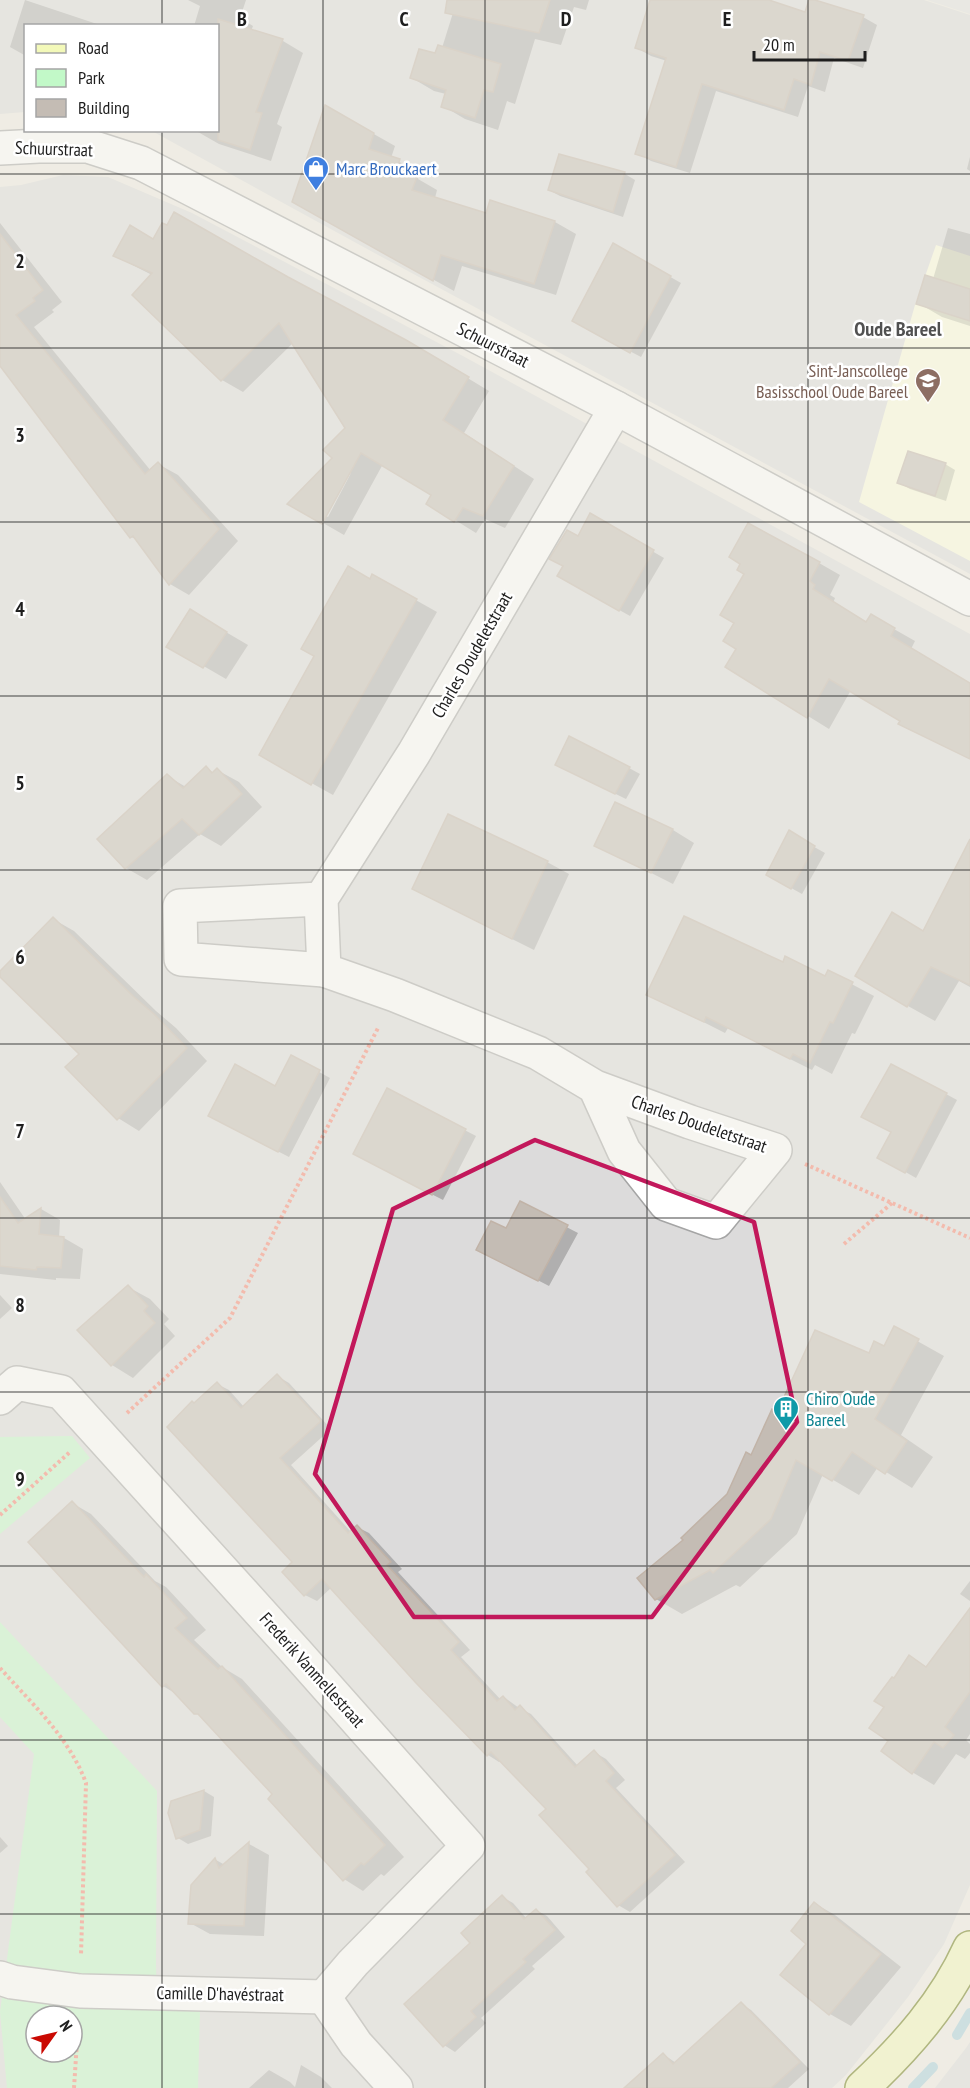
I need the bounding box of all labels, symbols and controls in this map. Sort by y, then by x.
text: B [237,6,247,32]
text: C [399,6,409,32]
text: D [561,6,572,32]
text: E [723,6,731,32]
legend [24,24,219,132]
scale bar [754,24,865,62]
text: 20 m [763,33,795,56]
text: Road [78,36,109,59]
text: Park [78,66,105,89]
text: Building [78,96,130,119]
street label: Schuurstraat [15,136,93,161]
shop icon: Marc Brouckaert [301,154,331,192]
place label: Marc Brouckaert [336,157,437,180]
text: 2 [15,248,25,274]
district label: Oude Bareel [854,316,942,342]
street label: Schuurstraat [453,317,533,373]
place label: Sint-Janscollege Basisschool Oude Bareel [756,359,909,403]
school or university icon: Sint-Janscollege Basisschool Oude Bareel [913,366,943,404]
text: 3 [15,422,25,448]
street label: Charles Doudeletstraat [426,587,517,722]
text: 4 [15,596,25,622]
text: 5 [15,770,25,796]
text: 6 [15,944,25,970]
street label: Charles Doudeletstraat [628,1090,770,1158]
text: 7 [15,1118,25,1144]
text: 8 [15,1292,25,1318]
place label: Chiro Oude Bareel [806,1387,876,1431]
building icon: Chiro Oude Bareel [771,1394,801,1432]
text: 9 [15,1466,25,1492]
street label: Frederik Vanmellestraat [255,1607,370,1732]
street label: Camille D'havéstraat [156,1981,284,2006]
north arrow [24,2004,84,2064]
text: N [56,2016,77,2035]

